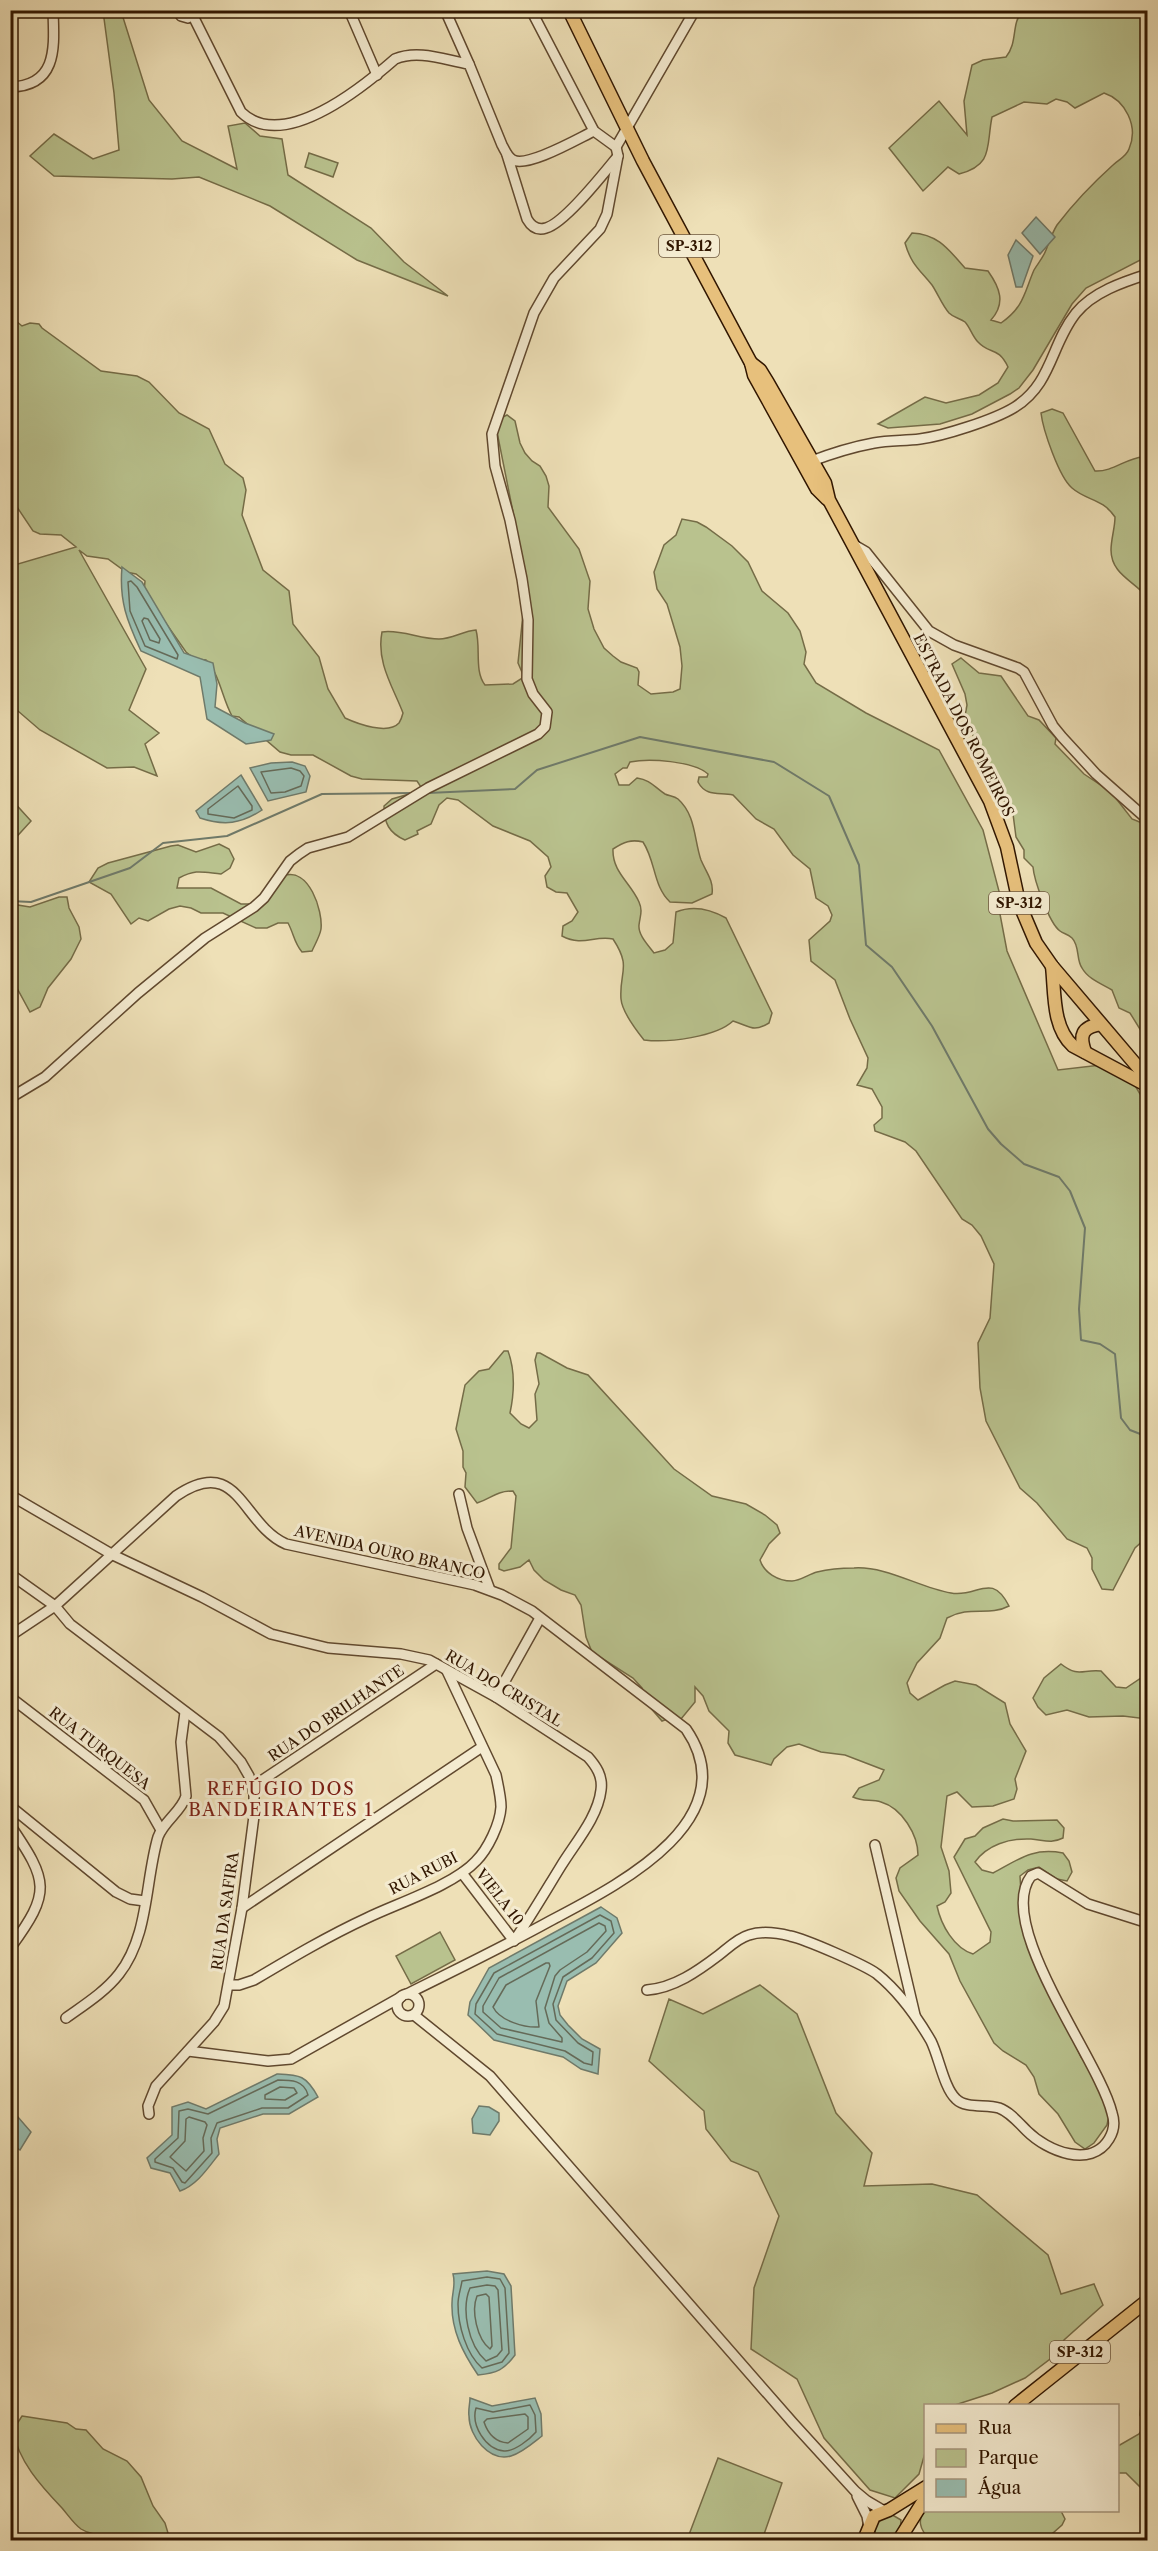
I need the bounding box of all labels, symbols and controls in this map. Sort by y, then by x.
road number: SP-312 [659,235,719,257]
street label: ESTRADA DOS ROMEIROS [909,630,1019,820]
road number: SP-312 [989,892,1049,914]
street label: AVENIDA OURO BRANCO [292,1521,487,1583]
street label: RUA DO CRISTAL [442,1646,566,1731]
street label: RUA DO BRILHANTE [264,1660,408,1766]
street label: RUA TURQUESA [45,1702,155,1794]
district label: REFÚGIO DOS BANDEIRANTES 1 [188,1777,374,1821]
street label: RUA RUBI [385,1848,461,1898]
street label: RUA DA SAFIRA [207,1849,243,1972]
street label: VIELA 10 [471,1864,528,1929]
road number: SP-312 [1050,2341,1110,2363]
legend [924,2404,1119,2512]
text: Rua [978,2417,1012,2439]
text: Parque [978,2447,1039,2469]
text: Água [977,2476,1022,2499]

